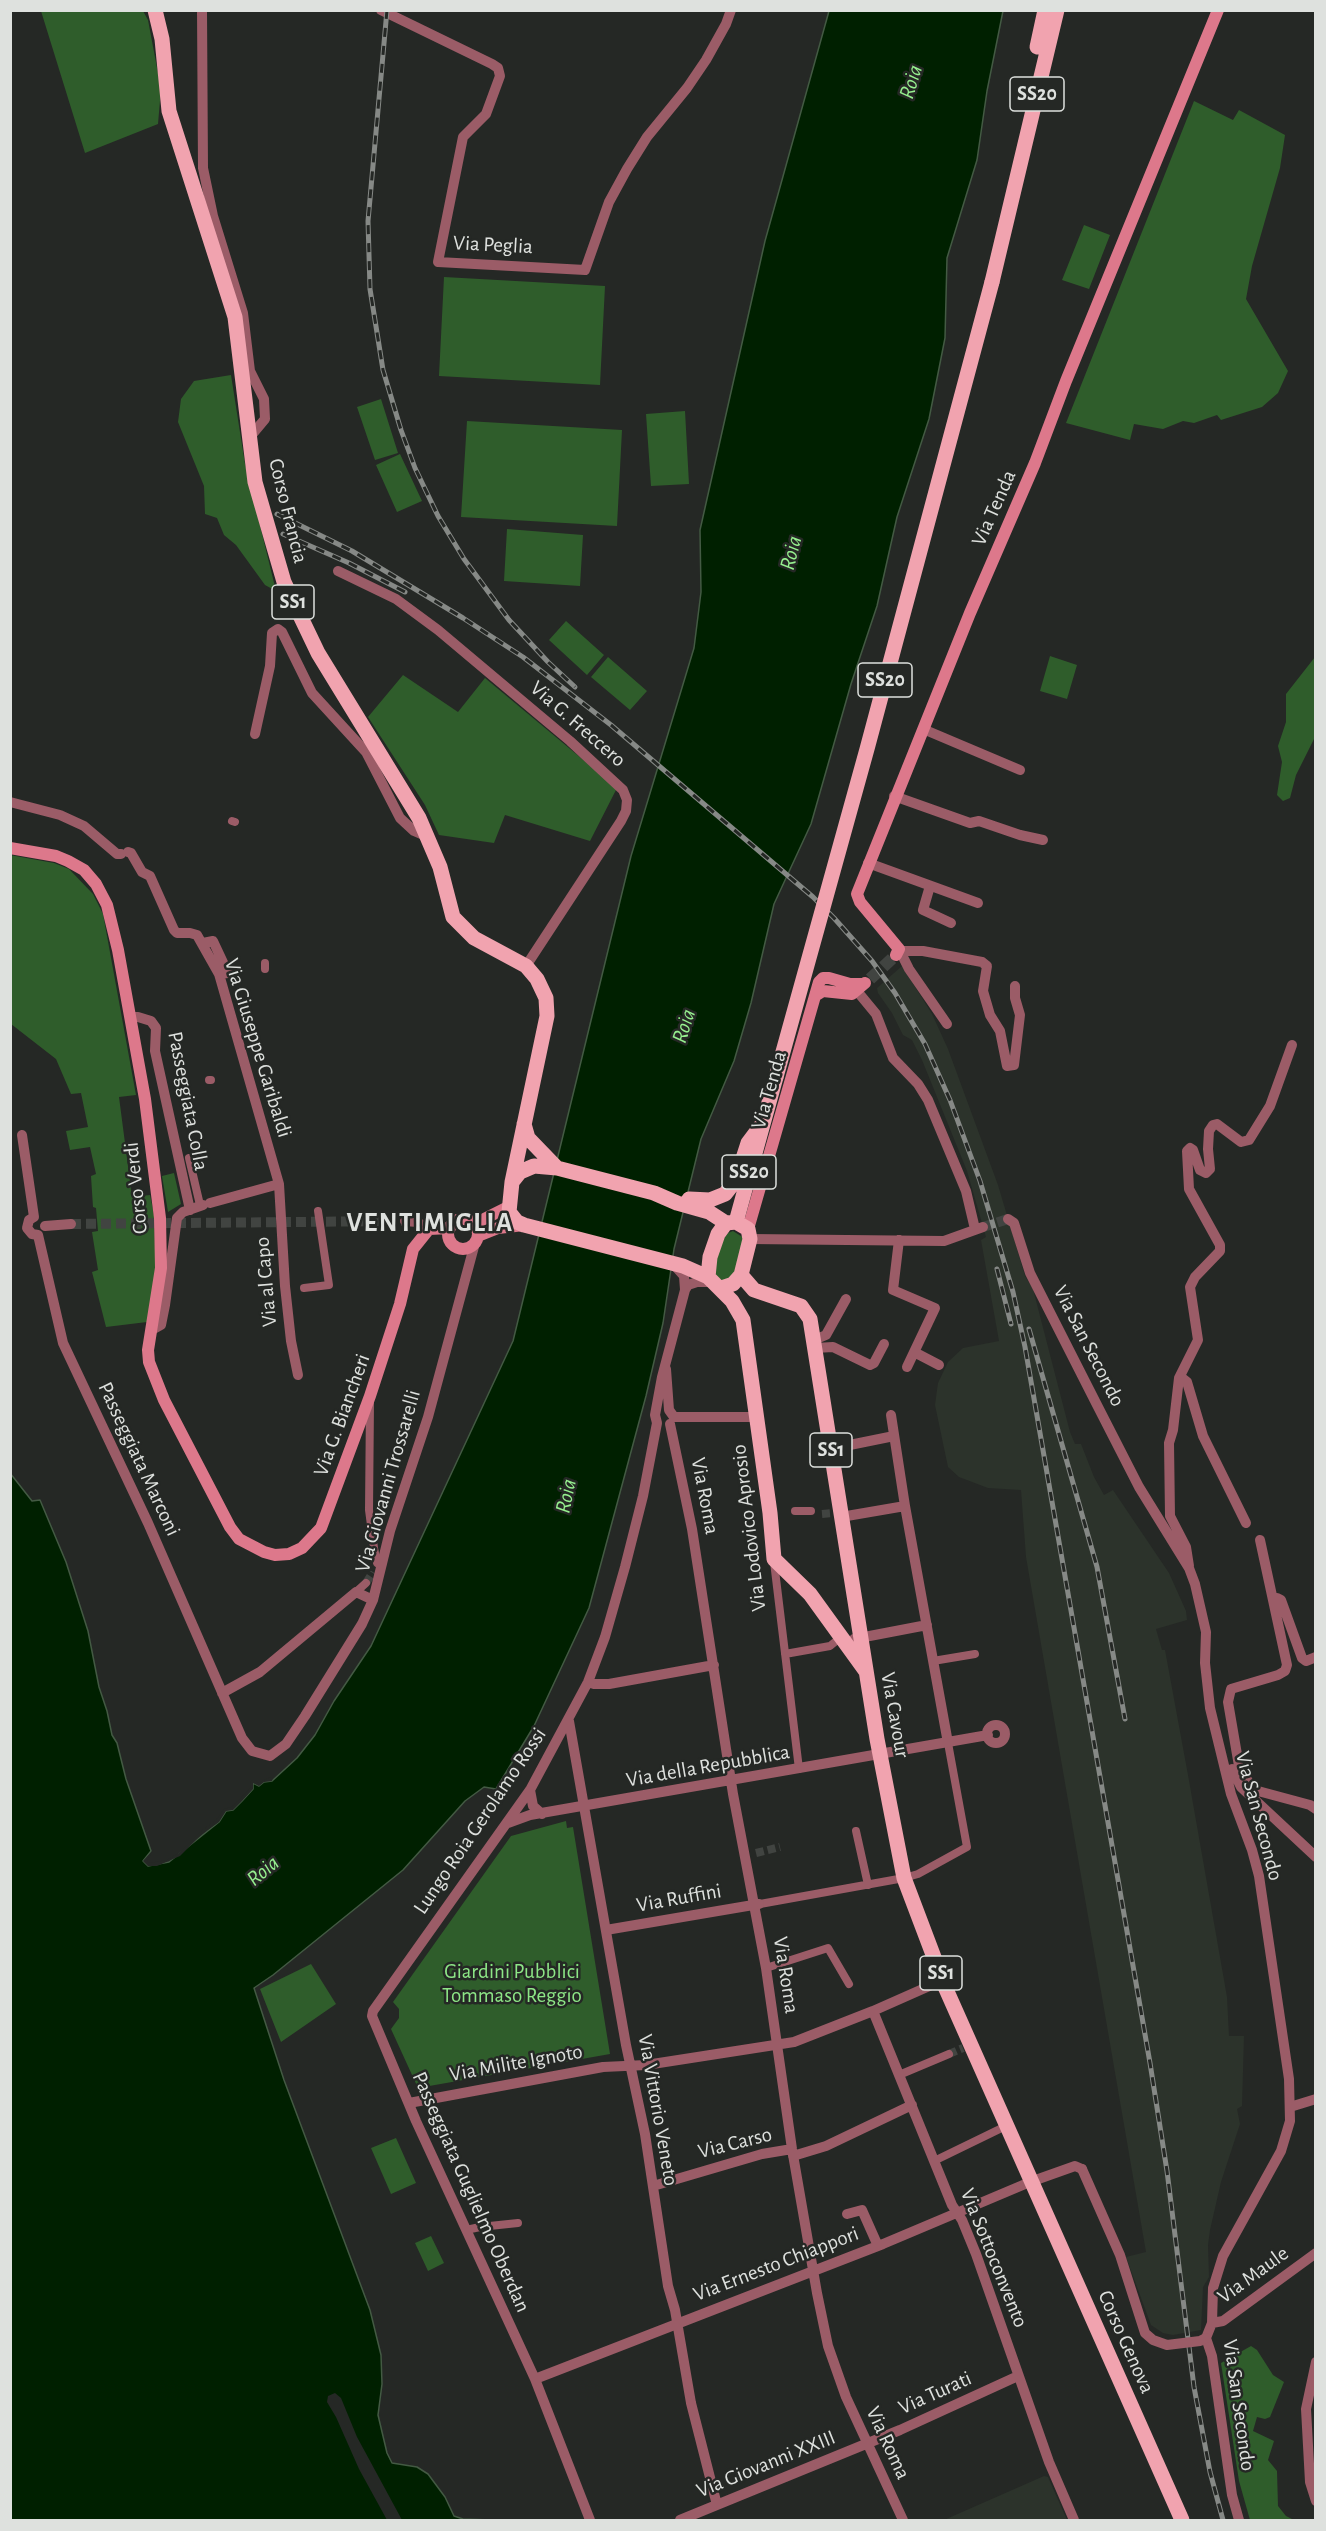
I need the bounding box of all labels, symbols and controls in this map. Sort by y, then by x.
water label: Roia [893,62,929,102]
road number: SS20 [1010,77,1064,111]
street label: Via Peglia [452,230,534,260]
street label: Corso Francia [263,456,313,566]
street label: Via Tenda [966,466,1022,550]
water label: Roia [774,533,808,573]
road number: SS1 [272,585,314,619]
road number: SS20 [858,663,912,697]
street label: Via G. Freccero [525,676,631,772]
street label: Via Giuseppe Garibaldi [219,955,297,1141]
water label: Roia [666,1006,702,1046]
street label: Passeggiata Colla [162,1029,214,1173]
street label: Via Tenda [746,1048,792,1132]
street label: Corso Verdi [119,1141,153,1235]
road number: SS20 [722,1155,776,1189]
district label: VENTIMIGLIA [346,1207,514,1239]
street label: Via al Capo [250,1236,282,1328]
street label: Via San Secondo [1048,1281,1130,1411]
street label: Via G. Biancheri [308,1350,376,1480]
street label: Passeggiata Marconi [92,1378,186,1540]
street label: Via Giovanni Trossarelli [350,1387,426,1575]
road number: SS1 [810,1433,852,1467]
street label: Via Lodovico Aprosio [726,1443,772,1613]
street label: Via Roma [685,1456,725,1536]
water label: Roia [550,1476,582,1516]
street label: Via Cavour [875,1670,915,1760]
street label: Lungo Roia Gerolamo Rossi [408,1723,552,1919]
street label: Via della Repubblica [624,1739,792,1793]
street label: Via San Secondo [1230,1749,1288,1883]
water label: Roia [241,1850,285,1892]
street label: Via Ruffini [635,1878,723,1918]
street label: Via Roma [767,1935,805,2015]
road number: SS1 [920,1956,962,1990]
park label: Giardini Pubblici Tommaso Reggio [442,1959,582,2009]
street label: Via Vittorio Veneto [632,2032,684,2188]
street label: Via Milite Ignoto [447,2039,585,2087]
street label: Passeggiata Guglielmo Oberdan [406,2068,536,2316]
street label: Via Carso [695,2122,775,2164]
street label: Via Sottoconvento [955,2185,1033,2331]
street label: Via Ernesto Chiappori [690,2221,862,2307]
street label: Via Maule [1213,2241,1293,2309]
street label: Corso Genova [1092,2287,1160,2397]
street label: Via San Secondo [1217,2338,1261,2472]
street label: Via Turati [895,2366,975,2420]
street label: Via Roma [860,2403,916,2483]
street label: Via Giovanni XXIII [693,2425,839,2503]

